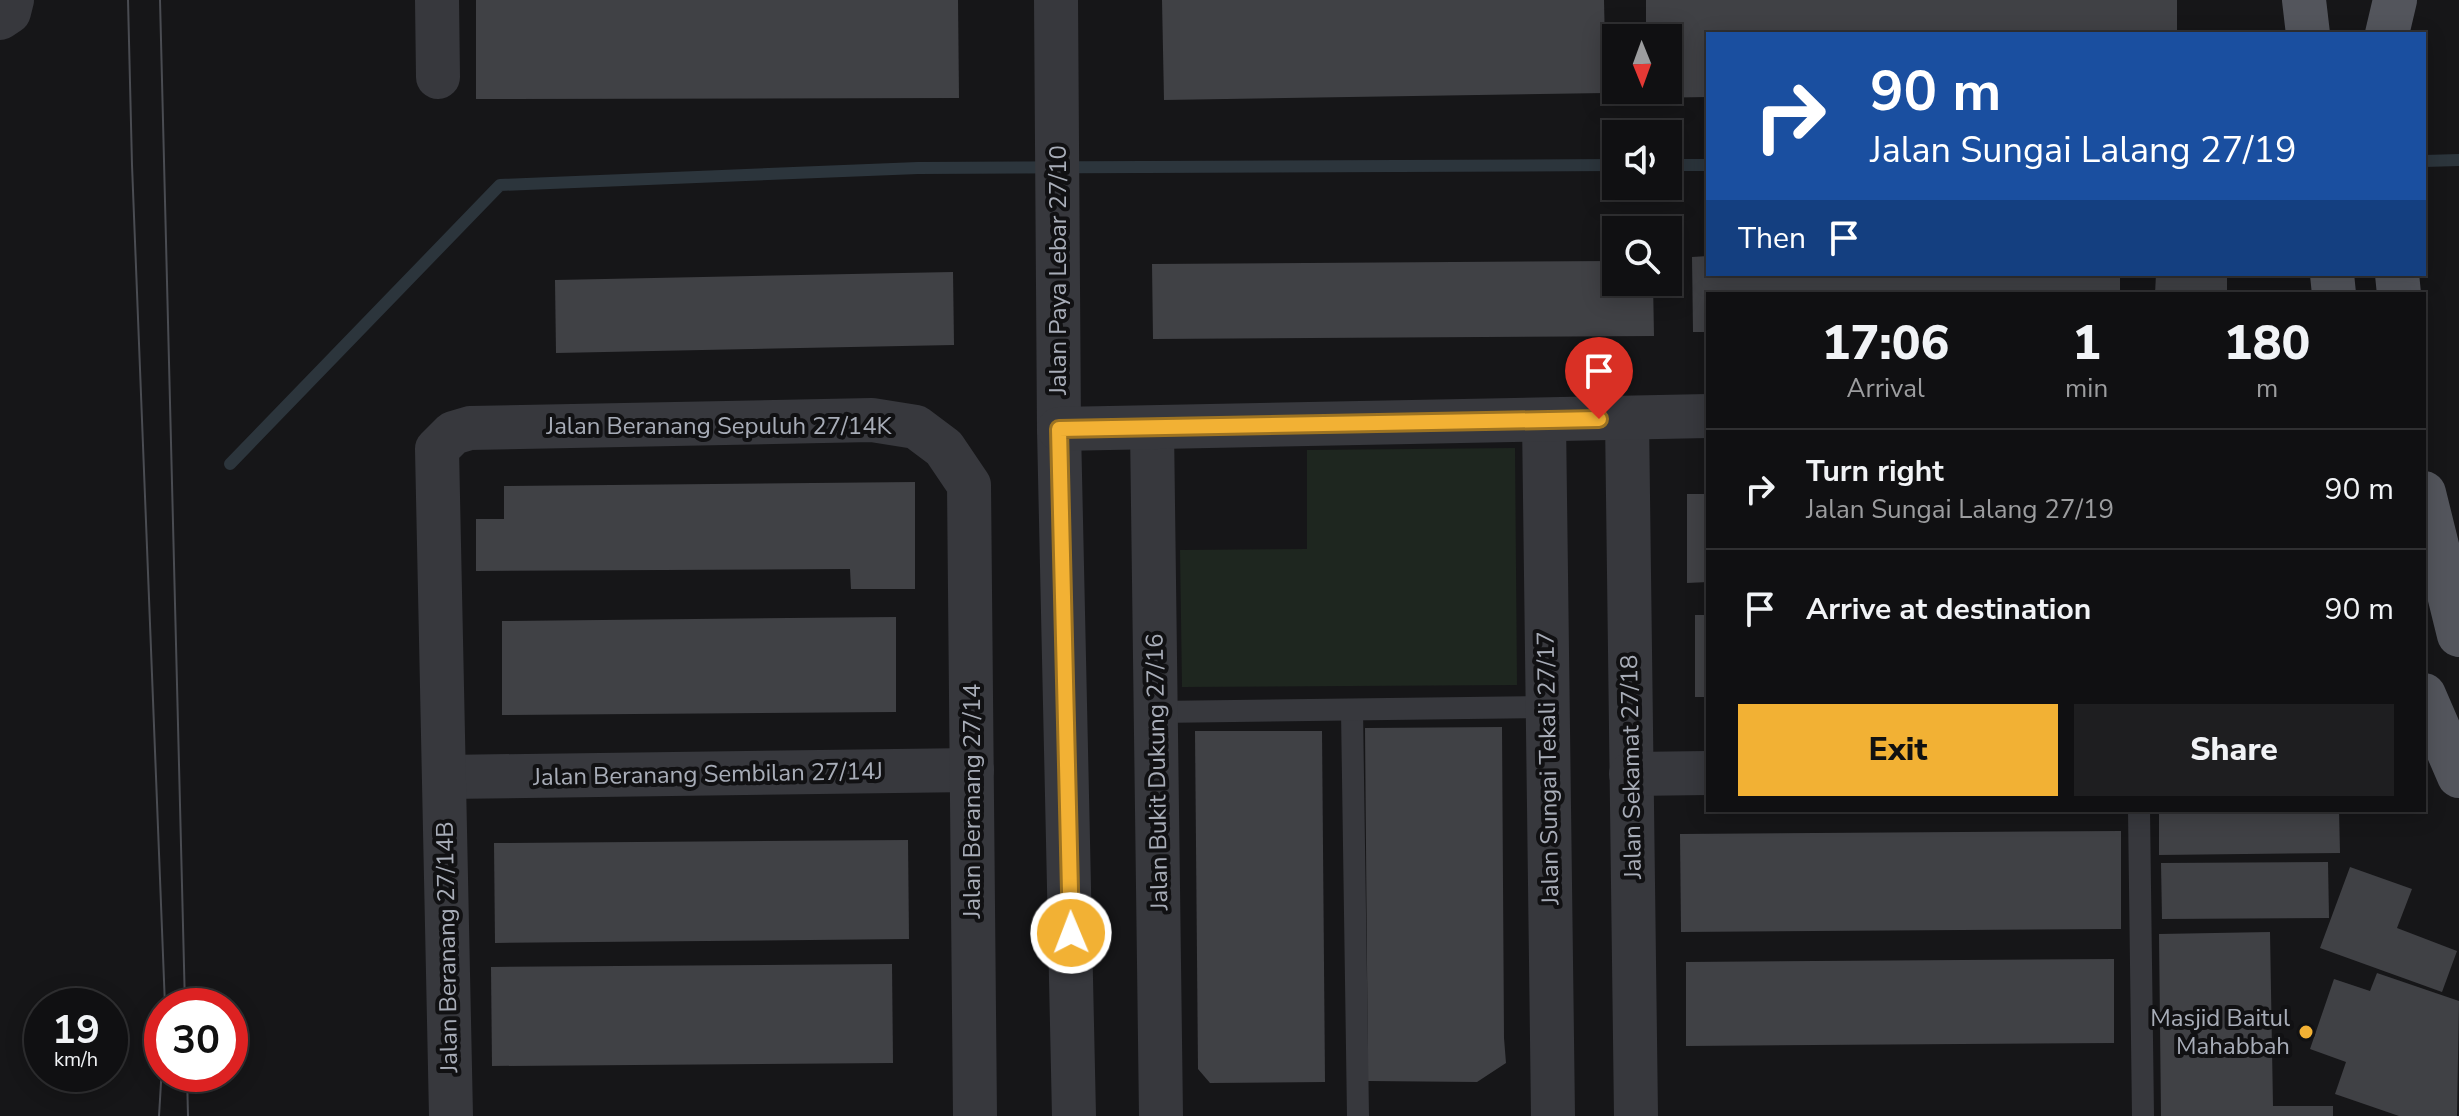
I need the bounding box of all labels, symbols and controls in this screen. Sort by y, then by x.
north arrow [1602,24,1682,104]
map controls [1602,24,1682,296]
text: 90 m [1870,53,2001,130]
icon: right [1738,64,1842,168]
button: sound [1602,120,1682,200]
text: Jalan Sungai Lalang 27/19 [1870,126,2297,175]
street label: Jalan Paya Lebar 27/10 [1042,145,1074,396]
button: search [1602,216,1682,296]
icon: arrive [1822,216,1866,260]
text: Then [1738,218,1806,259]
text: 17:06 [1822,310,1949,376]
text: 1 [2072,310,2101,376]
text: 180 [2224,310,2310,376]
pin [1565,337,1633,419]
icon: arrive [1577,349,1621,393]
text: Arrival [1846,371,1925,406]
text: min [2065,371,2108,406]
text: m [2256,371,2278,406]
street label: Jalan Beranang Sepuluh 27/14K [545,410,893,442]
text: Turn right [1806,451,1944,492]
icon: right [1738,467,1782,511]
text: 90 m [2325,469,2394,510]
text: Jalan Sungai Lalang 27/19 [1806,492,2114,527]
icon: arrive [1738,587,1782,631]
text: Arrive at destination [1806,589,2091,630]
text: 90 m [2325,589,2394,630]
street label: Jalan Sungai Tekali 27/17 [1530,631,1566,906]
street label: Jalan Bukit Dukung 27/16 [1139,633,1175,912]
street label: Jalan Sekamat 27/18 [1613,654,1649,881]
street label: Jalan Beranang 27/14 [956,684,988,919]
button: Exit [1738,704,2058,796]
button: Share [2074,704,2394,796]
street label: Jalan Beranang Sembilan 27/14J [532,755,883,793]
street label: Jalan Beranang 27/14B [429,821,465,1074]
position arrow [1029,891,1113,975]
speed limit sign: 30 [144,988,248,1092]
place label: Masjid Baitul Mahabbah [2150,1002,2290,1062]
text: 19 [52,1003,100,1057]
marker: Masjid Baitul Mahabbah [2297,1023,2315,1041]
text: km/h [54,1046,98,1073]

